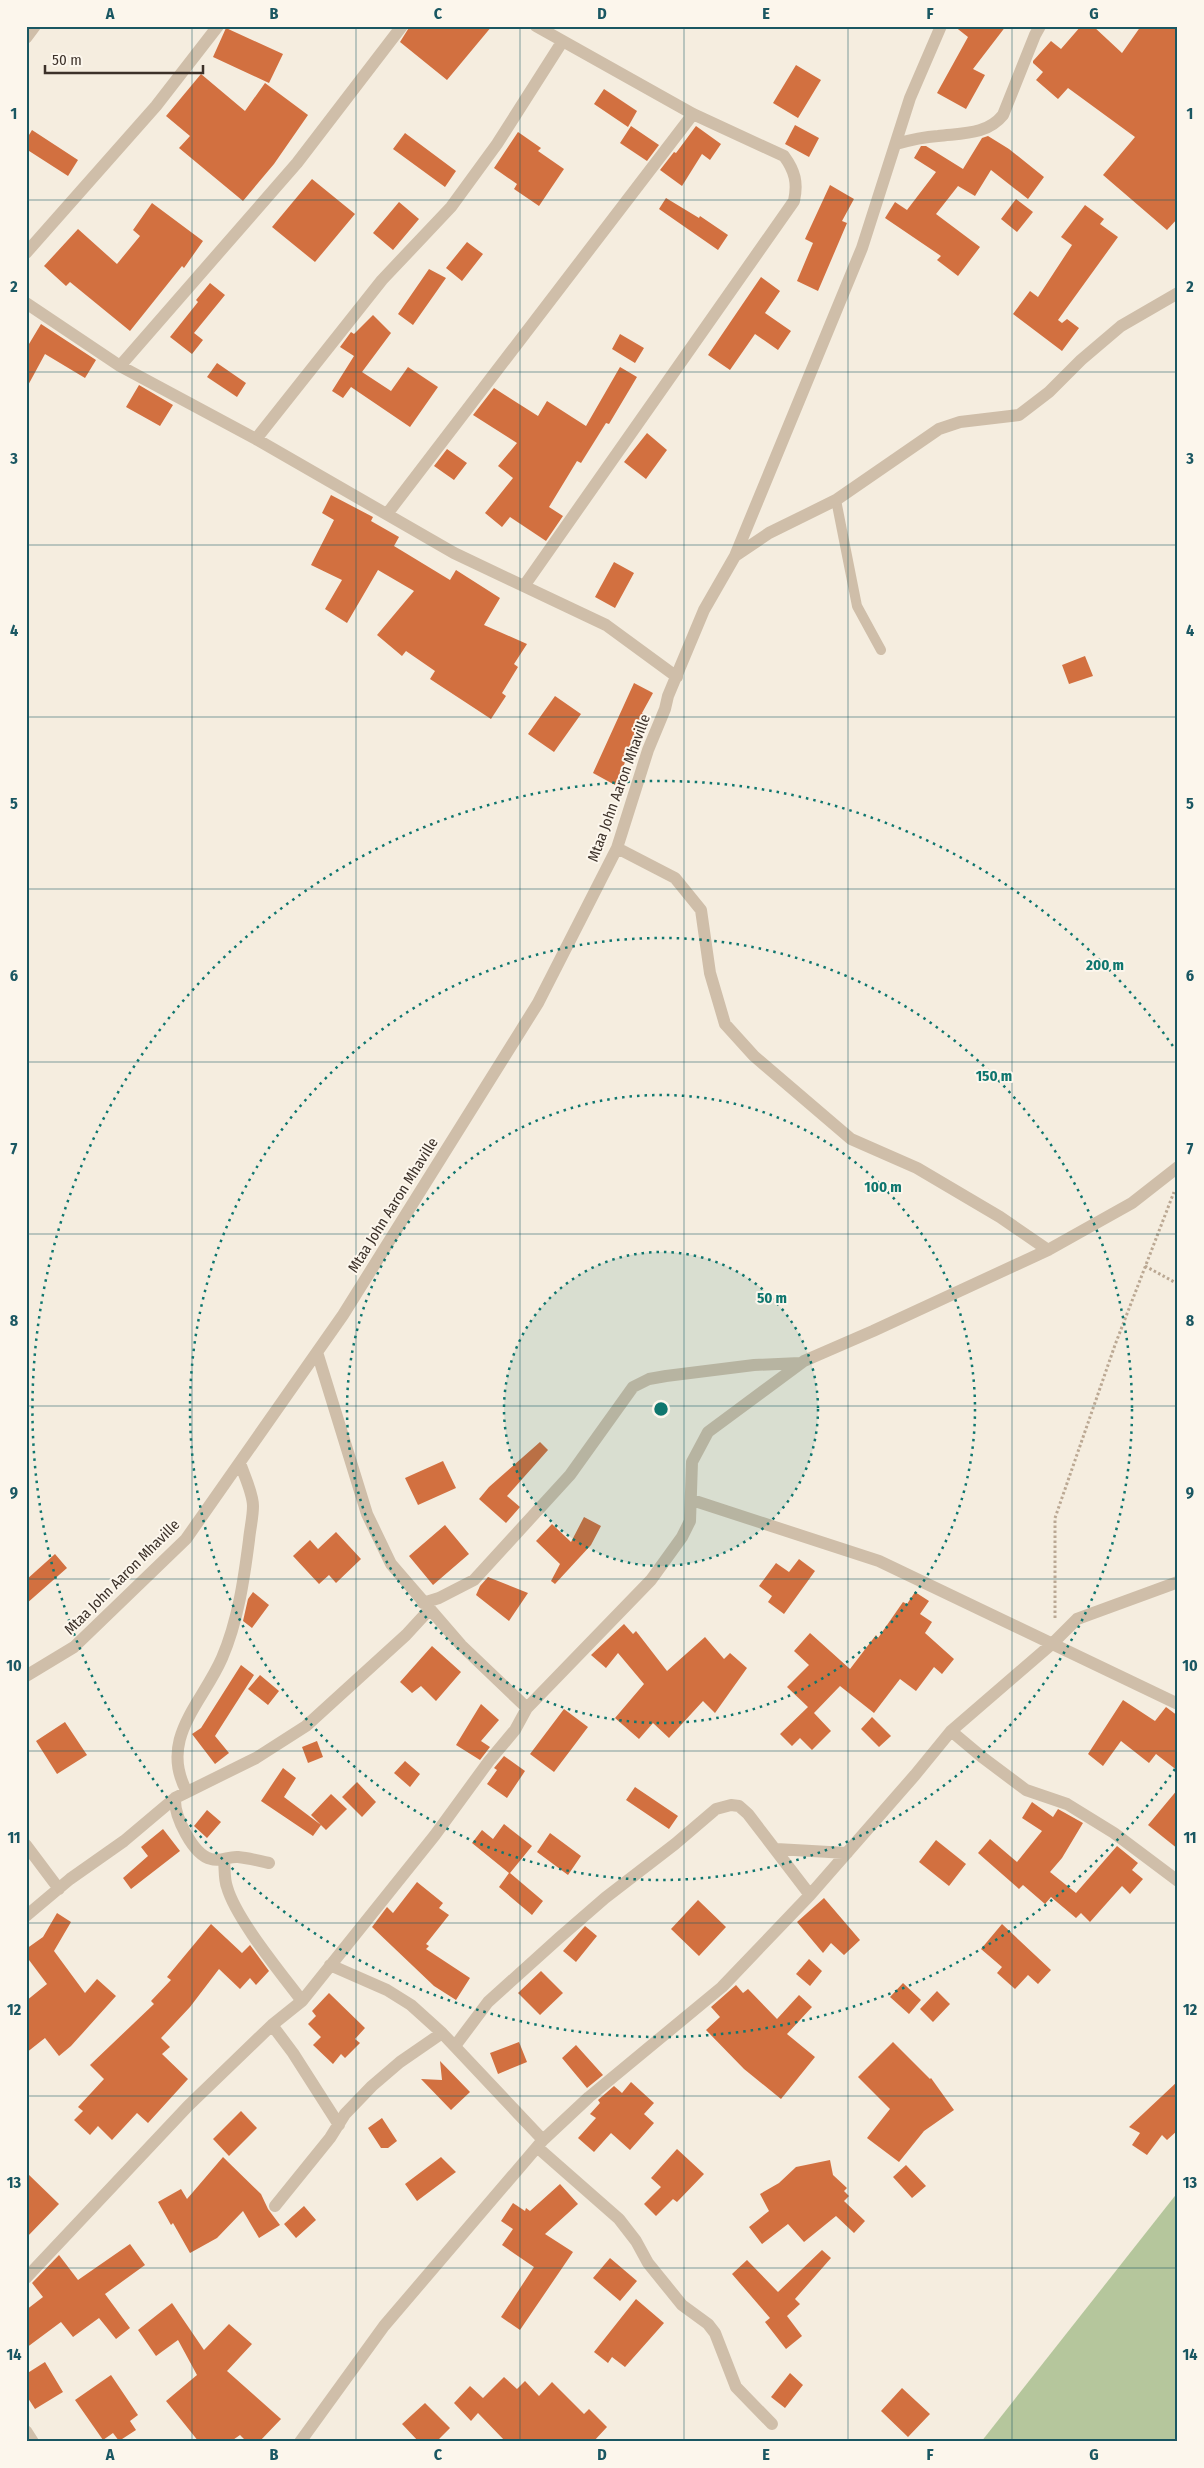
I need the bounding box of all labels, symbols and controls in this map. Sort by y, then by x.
text: A [105,4,115,23]
text: B [270,4,279,23]
text: C [434,4,443,23]
text: D [597,4,607,23]
text: E [762,4,770,23]
text: F [926,4,934,23]
text: G [1089,4,1099,23]
scale bar [45,42,202,74]
text: 50 m [52,51,82,69]
text: 1 [11,104,17,123]
text: 1 [1187,104,1193,123]
text: 2 [9,277,18,296]
text: 2 [1185,277,1194,296]
text: 3 [9,449,18,468]
text: 3 [1185,449,1194,468]
text: 4 [10,621,18,640]
text: 4 [1186,621,1194,640]
street label: Mtaa John Aaron Mhaville [584,712,654,864]
text: 5 [10,794,18,813]
text: 5 [1186,794,1194,813]
text: 200 m [1085,956,1124,974]
text: 6 [10,966,18,985]
text: 6 [1186,966,1194,985]
text: 150 m [976,1067,1012,1085]
street label: Mtaa John Aaron Mhaville [344,1134,442,1276]
text: 7 [11,1139,18,1158]
text: 7 [1187,1139,1194,1158]
text: 100 m [864,1178,902,1196]
text: 50 m [757,1289,787,1307]
text: 8 [10,1311,19,1330]
text: 8 [1186,1311,1195,1330]
centre of rings [652,1400,670,1418]
text: 9 [10,1483,18,1502]
text: 9 [1186,1483,1194,1502]
street label: Mtaa John Aaron Mhaville [61,1516,183,1638]
text: 10 [6,1656,22,1675]
text: 10 [1182,1656,1198,1675]
text: 11 [7,1828,21,1847]
text: 11 [1183,1828,1197,1847]
text: 12 [7,2000,22,2019]
text: 12 [1183,2000,1198,2019]
text: 13 [7,2173,22,2192]
text: 13 [1183,2173,1198,2192]
text: 14 [7,2345,22,2364]
text: 14 [1183,2345,1198,2364]
text: A [105,2445,115,2464]
text: B [270,2445,279,2464]
text: C [434,2445,443,2464]
text: D [597,2445,607,2464]
text: E [762,2445,770,2464]
text: F [926,2445,934,2464]
text: G [1089,2445,1099,2464]

